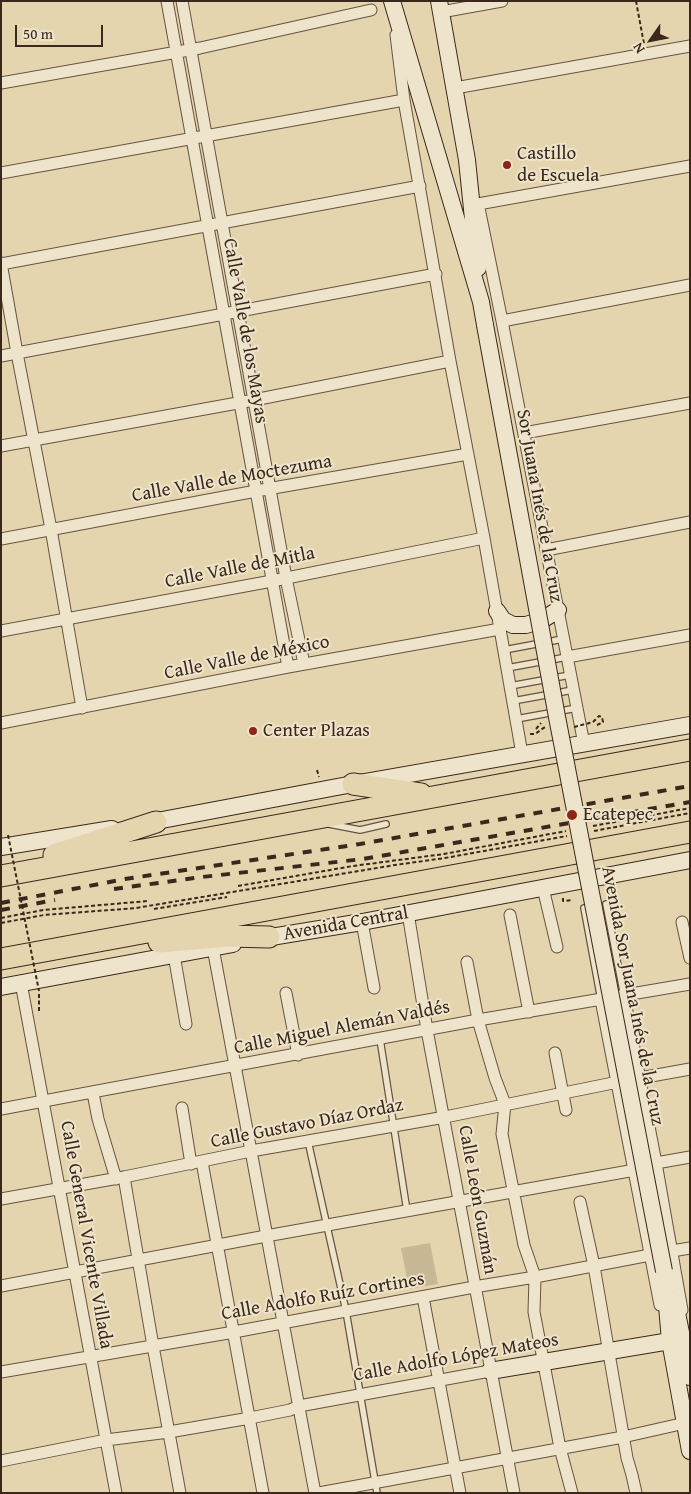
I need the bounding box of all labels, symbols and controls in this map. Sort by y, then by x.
scale bar [18,15,105,47]
north arrow [626,15,676,65]
text: 50 m [23,23,53,44]
text: N [627,39,649,58]
place label: Castillo de Escuela [517,143,599,187]
marker: Castillo de Escuela [501,159,513,171]
street label: Calle Valle de los Mayas [218,237,272,425]
street label: Sor Juana Inés de la Cruz [511,408,567,604]
street label: Calle Valle de Moctezuma [130,450,334,508]
street label: Calle Valle de Mitla [163,542,317,594]
street label: Calle Valle de México [162,631,332,685]
place label: Center Plazas [263,720,370,742]
marker: Center Plazas [247,725,259,737]
place label: Ecatepec [583,804,653,826]
marker: Ecatepec [565,808,579,822]
street label: Avenida Sor Juana Inés de la Cruz [596,864,668,1128]
street label: Avenida Central [282,902,410,946]
street label: Calle Miguel Alemán Valdés [232,996,452,1060]
street label: Calle Gustavo Díaz Ordaz [209,1094,405,1154]
street label: Calle General Vicente Villada [55,1119,117,1351]
street label: Calle León Guzmán [453,1124,501,1276]
street label: Calle Adolfo Ruíz Cortines [220,1268,426,1326]
street label: Calle Adolfo López Mateos [352,1329,560,1387]

